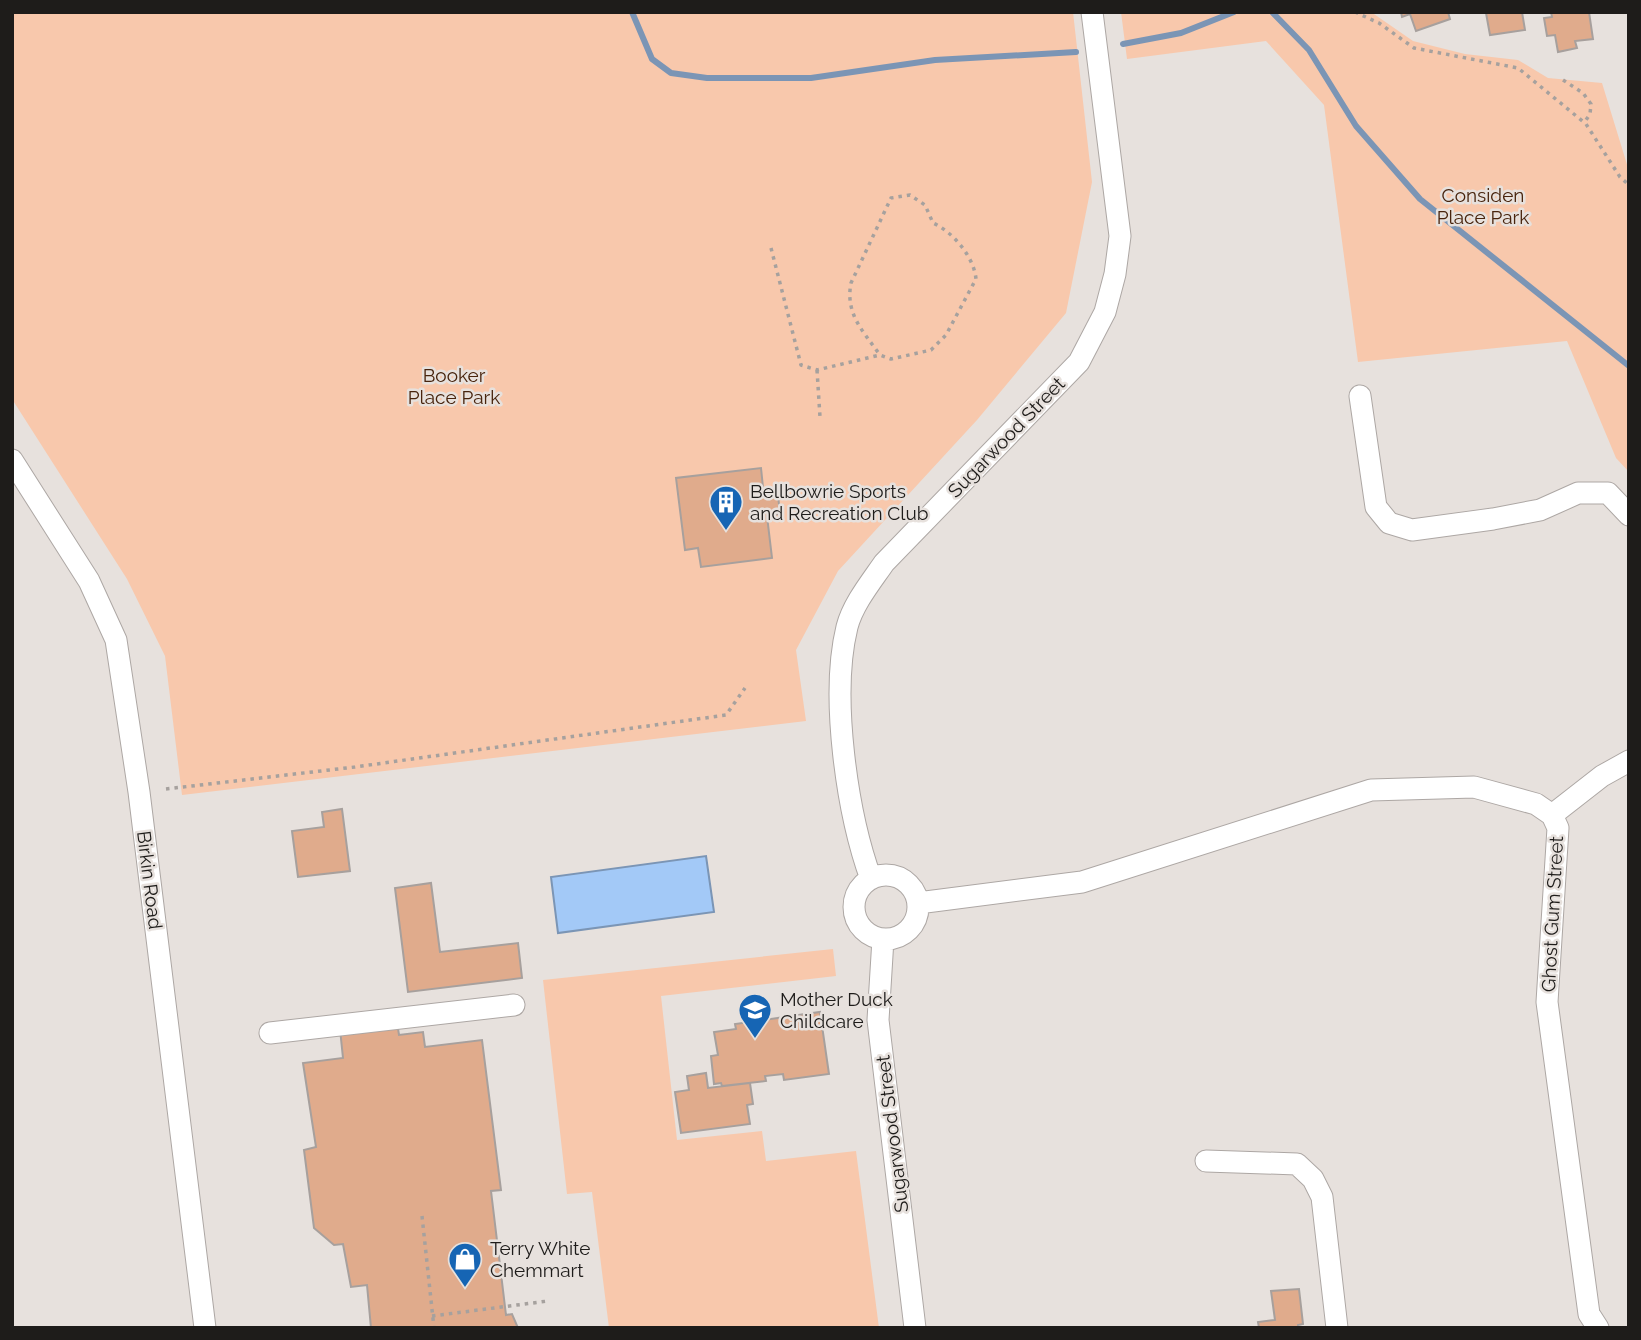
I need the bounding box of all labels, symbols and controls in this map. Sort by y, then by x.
park label: Considen Place Park [1437,184,1529,228]
park label: Booker Place Park [408,364,500,408]
street label: Sugarwood Street [943,372,1069,502]
place label: Bellbowrie Sports and Recreation Club [750,480,929,524]
building icon: Bellbowrie Sports and Recreation Club [707,483,745,532]
street label: Birkin Road [133,829,167,931]
street label: Ghost Gum Street [1537,835,1567,993]
place label: Mother Duck Childcare [780,988,893,1032]
school or university icon: Mother Duck Childcare [736,991,774,1040]
street label: Sugarwood Street [871,1053,913,1214]
place label: Terry White Chemmart [490,1237,590,1281]
shop icon: Terry White Chemmart [446,1240,484,1289]

